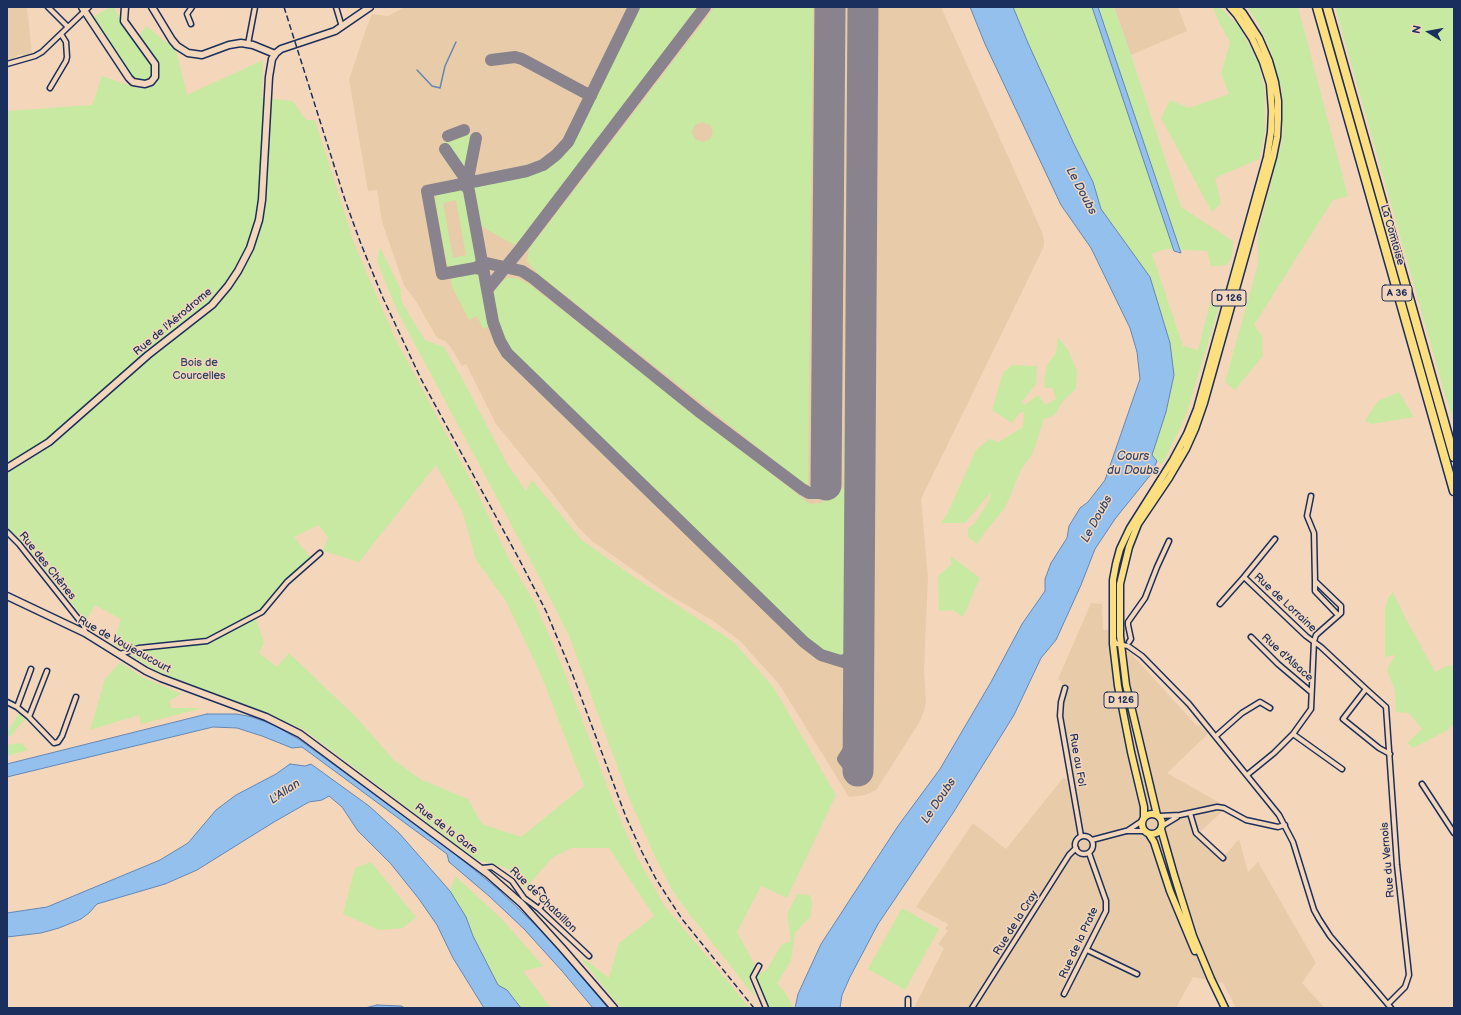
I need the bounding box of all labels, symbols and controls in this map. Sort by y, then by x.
north arrow [1409,12,1449,52]
text: N [1410,24,1424,35]
water label: Le Doubs [1063,165,1099,217]
street label: La Comtoise [1377,203,1407,267]
street label: Rue de l'Aérodrome [131,285,215,359]
road number: A 36 [1382,285,1412,301]
road number: D 126 [1212,290,1246,306]
park label: Bois de Courcelles [172,356,226,382]
water label: Cours du Doubs [1107,450,1159,478]
water label: Le Doubs [1078,493,1116,545]
street label: Rue des Chênes [16,529,78,603]
street label: Rue de Lorraine [1251,571,1319,635]
street label: Rue de Voujeaucourt [75,614,173,676]
street label: Rue d'Alsace [1259,631,1315,685]
road number: D 126 [1104,692,1138,708]
street label: Rue au Fol [1066,732,1088,788]
water label: Le Doubs [919,776,959,826]
water label: L'Allan [267,777,303,807]
street label: Rue de la Gare [412,801,480,857]
street label: Rue du Vernois [1378,822,1398,898]
street label: Rue de Chataillon [507,865,579,935]
street label: Rue de la Cray [991,888,1041,958]
street label: Rue de la Prate [1057,905,1101,981]

